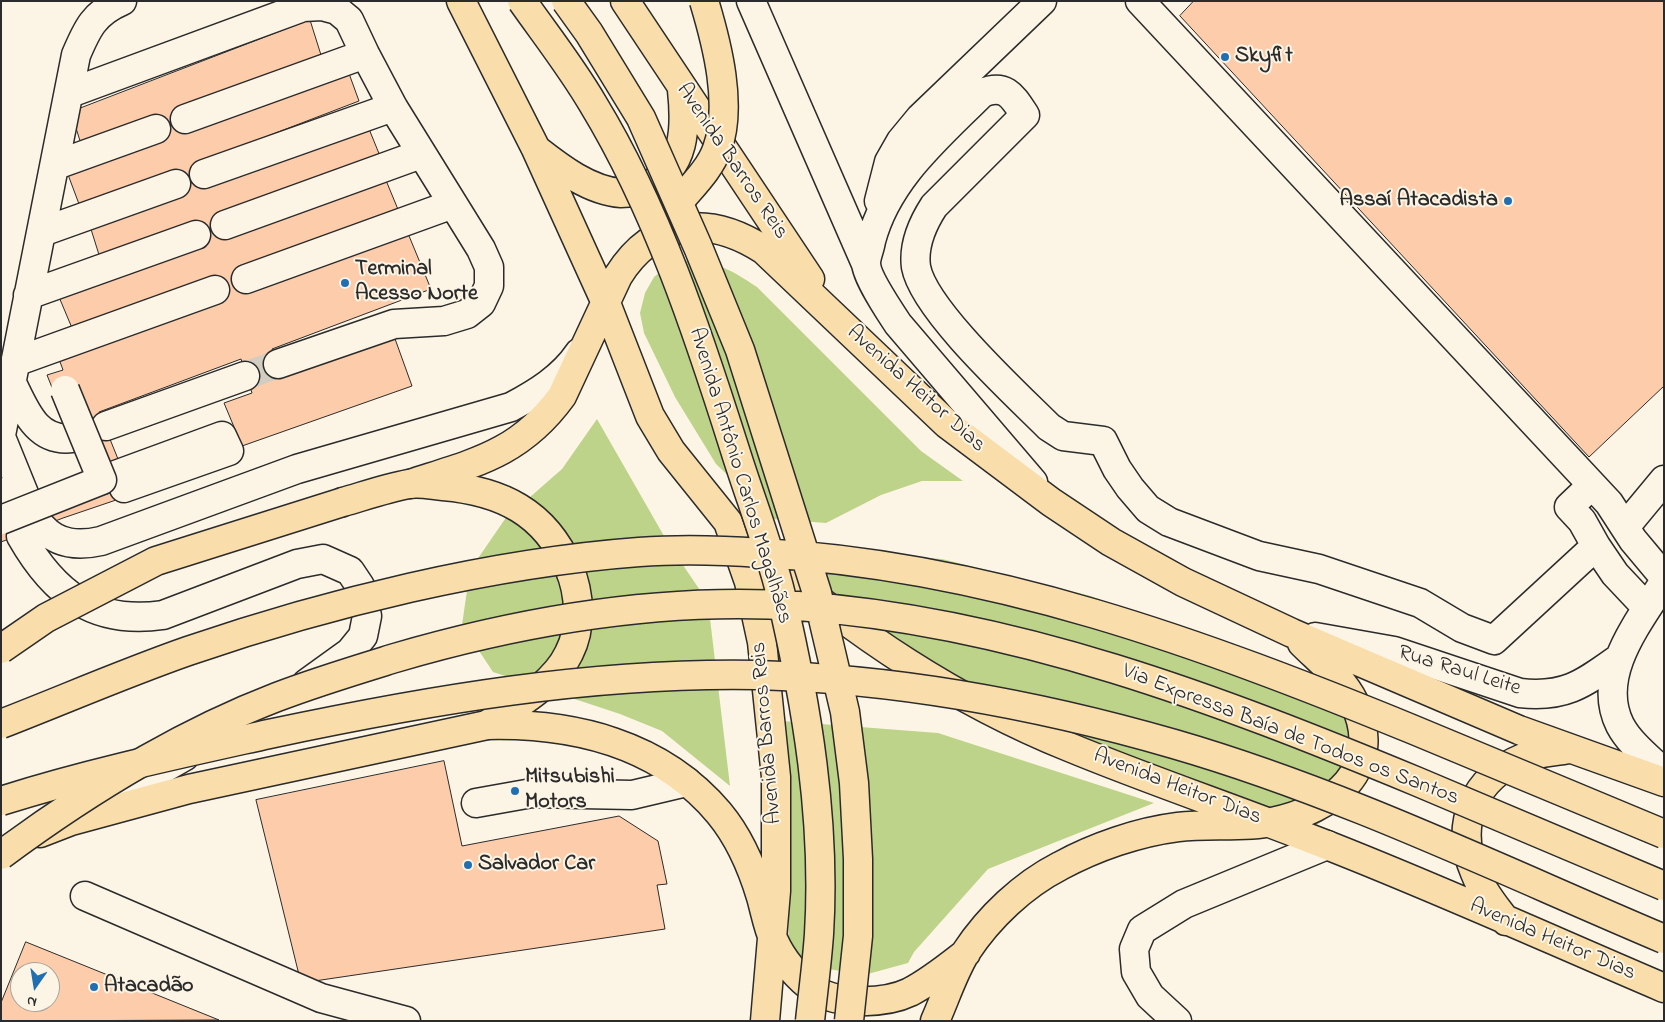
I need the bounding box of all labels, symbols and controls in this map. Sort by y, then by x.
place label: Skyfit [1235,44,1293,70]
marker: Skyfit [1219,51,1231,63]
street label: Avenida Barros Reis [669,79,793,245]
place label: Assaí Atacadista [1339,188,1498,214]
marker: Assaí Atacadista [1502,195,1514,207]
place label: Terminal Acesso Norte [355,257,478,308]
marker: Terminal Acesso Norte [339,277,351,289]
street label: Avenida Heitor Dias [840,321,990,459]
street label: Avenida Antônio Carlos Magalhães [681,325,797,627]
street label: Avenida Barros Reis [747,641,789,825]
street label: Rua Raul Leite [1394,641,1524,703]
street label: Via Expressa Baía de Todos os Santos [1118,659,1462,813]
street label: Avenida Heitor Dias [1089,744,1265,832]
place label: Mitsubishi Motors [525,765,615,816]
marker: Mitsubishi Motors [509,785,521,797]
place label: Salvador Car [478,852,595,878]
marker: Salvador Car [462,859,474,871]
street label: Avenida Heitor Dias [1465,894,1639,988]
north arrow [10,962,60,1012]
place label: Atacadão [104,974,193,1000]
marker: Atacadão [88,981,100,993]
text: N [25,990,39,1012]

